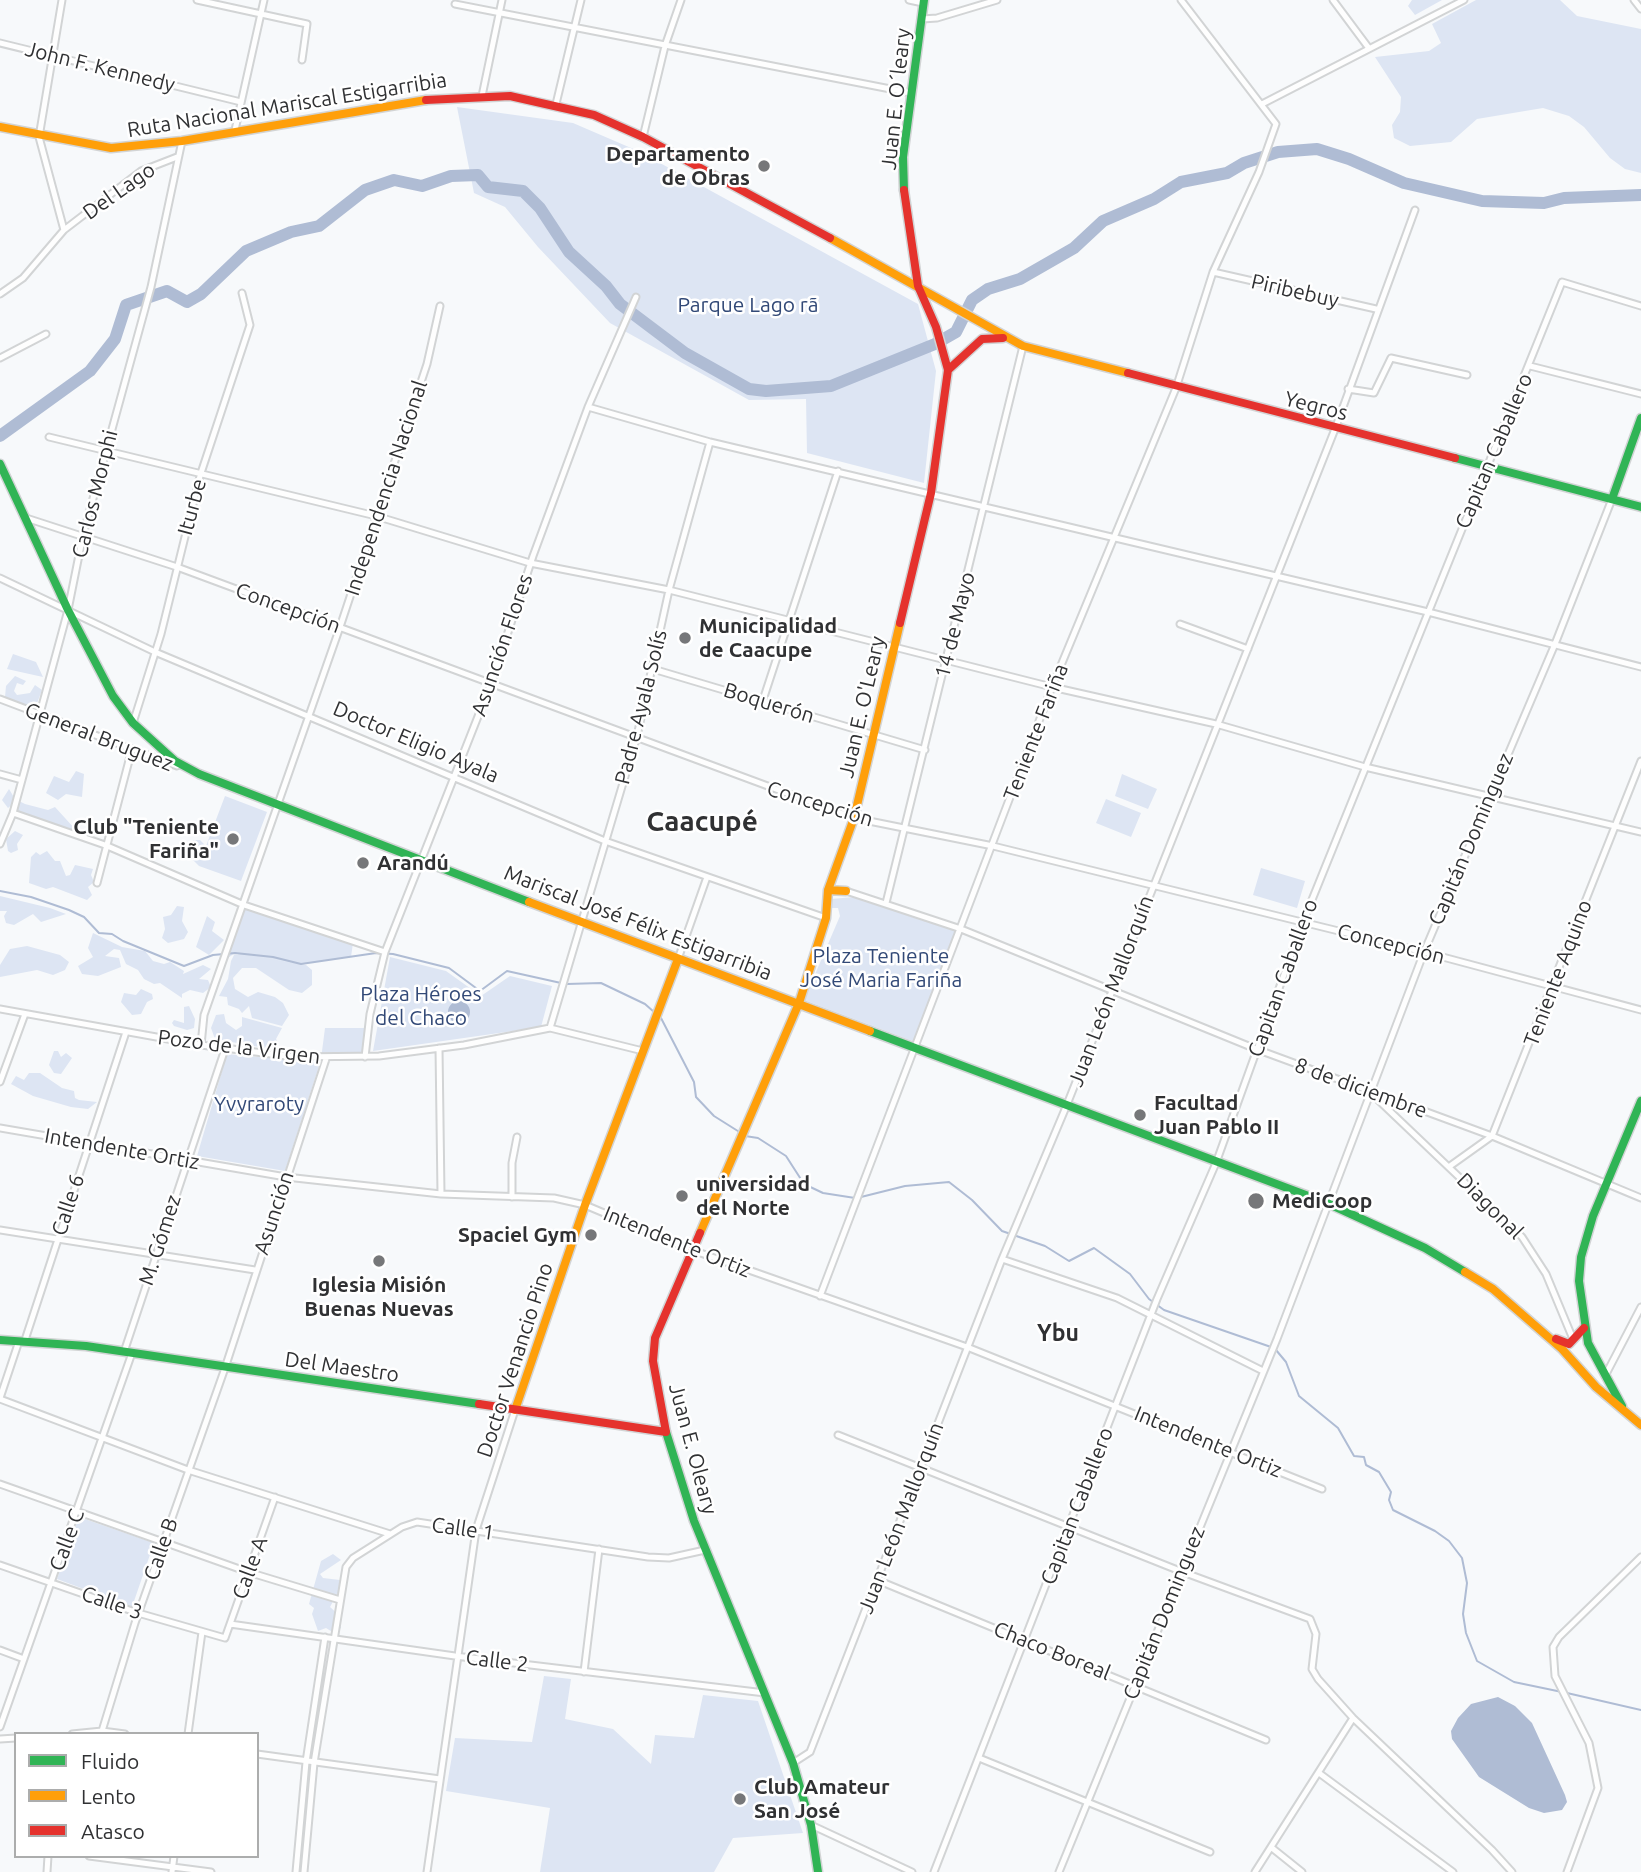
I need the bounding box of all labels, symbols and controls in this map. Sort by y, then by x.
street label: Juan E. O´leary [876,27,916,171]
street label: John F. Kennedy [23,36,177,98]
street label: Ruta Nacional Mariscal Estigarribia [125,67,449,143]
place label: Departamento de Obras [606,141,750,191]
street label: Del Lago [78,157,160,225]
marker: Departamento de Obras [756,158,772,174]
street label: Piribebuy [1249,269,1341,313]
park label: Parque Lago rã [677,292,819,318]
street label: Capitan Caballero [1450,369,1538,533]
street label: Independencia Nacional [339,377,433,599]
street label: Yegros [1282,386,1350,426]
street label: Carlos Morphi [67,427,123,561]
street label: Iturbe [172,476,212,538]
street label: 14 de Mayo [930,569,980,681]
street label: Asunción Flores [466,571,538,719]
street label: Concepción [232,577,344,639]
place label: Municipalidad de Caacupe [699,613,837,663]
street label: Padre Ayala Solís [610,627,672,787]
marker: Municipalidad de Caacupe [677,630,693,646]
street label: Juan E. O'Leary [833,634,891,780]
street label: Teniente Fariña [998,660,1074,804]
street label: Boquerón [721,677,817,729]
street label: Doctor Eligio Ayala [329,696,503,788]
street label: General Bruguez [21,697,177,777]
street label: Capitán Dominguez [1423,749,1519,929]
street label: Concepción [764,776,876,832]
district label: Caacupé [646,805,758,839]
place label: Club "Teniente Fariña" [73,814,219,864]
marker: Club "Teniente Fariña" [225,831,241,847]
place label: Arandú [377,850,449,876]
marker: Arandú [355,855,371,871]
street label: Mariscal José Félix Estigarribia [500,860,776,986]
street label: Juan León Mallorquín [1063,892,1159,1090]
street label: Capitan Caballero [1243,895,1323,1061]
street label: Teniente Aquino [1518,896,1598,1050]
street label: Concepción [1335,918,1447,970]
park label: Plaza Teniente José Maria Fariña [800,943,962,993]
park label: Plaza Héroes del Chaco [360,981,482,1031]
street label: Pozo de la Virgen [156,1025,322,1069]
street label: 8 de diciembre [1291,1052,1431,1124]
place label: Facultad Juan Pablo II [1154,1090,1279,1140]
park label: Yvyraroty [214,1091,304,1117]
marker: Facultad Juan Pablo II [1132,1107,1148,1123]
street label: Intendente Ortiz [43,1123,201,1175]
street label: Asunción [249,1168,299,1258]
street label: Diagonal [1452,1168,1528,1244]
street label: Calle 6 [46,1171,90,1239]
place label: universidad del Norte [696,1171,810,1221]
marker: universidad del Norte [674,1188,690,1204]
place label: MediCoop [1272,1188,1372,1214]
street label: M. Gómez [134,1191,186,1289]
marker: MediCoop [1246,1191,1266,1211]
street label: Intendente Ortiz [600,1201,754,1283]
place label: Spaciel Gym [458,1222,577,1248]
marker: Spaciel Gym [583,1227,599,1243]
marker: Iglesia Misión Buenas Nuevas [371,1253,387,1269]
street label: Doctor Venancio Pino [472,1260,558,1460]
place label: Iglesia Misión Buenas Nuevas [304,1272,454,1322]
district label: Ybu [1037,1319,1079,1347]
street label: Del Maestro [283,1347,401,1387]
street label: Juan E. Oleary [663,1381,723,1517]
street label: Intendente Ortiz [1131,1401,1285,1483]
street label: Juan León Mallorquín [853,1419,949,1617]
street label: Capitan Caballero [1035,1424,1119,1588]
street label: Calle C [44,1506,90,1574]
street label: Calle 1 [430,1512,496,1546]
street label: Calle B [139,1514,183,1584]
street label: Capitán Dominguez [1118,1523,1210,1703]
street label: Calle A [227,1533,273,1603]
street label: Calle 3 [78,1581,146,1625]
street label: Chaco Boreal [990,1616,1114,1686]
street label: Calle 2 [464,1645,530,1677]
legend [14,1732,259,1858]
text: Fluido [81,1749,139,1773]
place label: Club Amateur San José [754,1774,890,1824]
text: Lento [81,1784,136,1808]
marker: Club Amateur San José [732,1791,748,1807]
text: Atasco [81,1819,145,1843]

